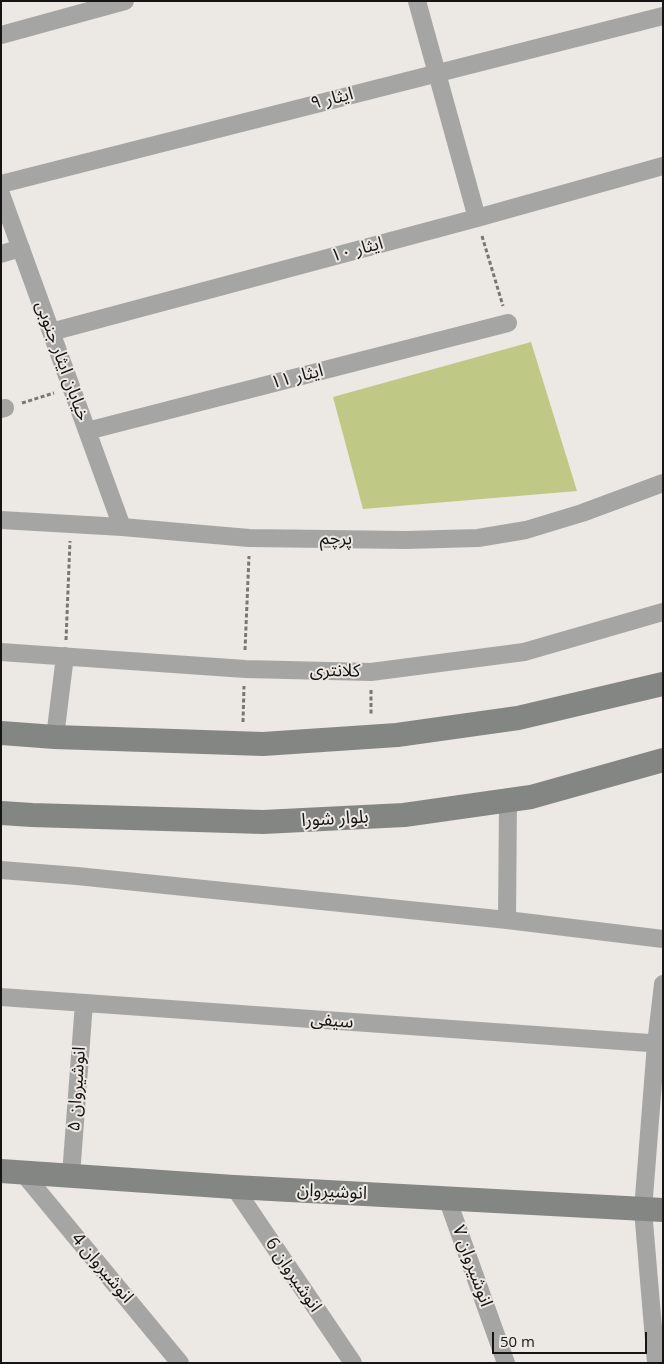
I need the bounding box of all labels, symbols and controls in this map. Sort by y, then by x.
street label: ایثار ۹ [308,83,356,115]
street label: ایثار ۱۰ [328,233,386,267]
street label: خیابان ایثار جنوبی [30,298,94,424]
street label: ایثار ۱۱ [268,360,326,394]
street label: پرچم [320,528,352,550]
street label: کلانتری [310,660,360,682]
street label: بلوار شورا [301,806,369,832]
street label: سیفی [310,1009,354,1033]
street label: انوشیروان ۵ [63,1046,91,1132]
street label: انوشیروان [296,1179,368,1205]
street label: انوشیروان ۷ [447,1222,497,1310]
street label: انوشیروان 4 [66,1228,138,1308]
street label: انوشیروان 6 [260,1234,326,1316]
scale bar [494,1322,649,1354]
text: 50 m [500,1331,535,1351]

